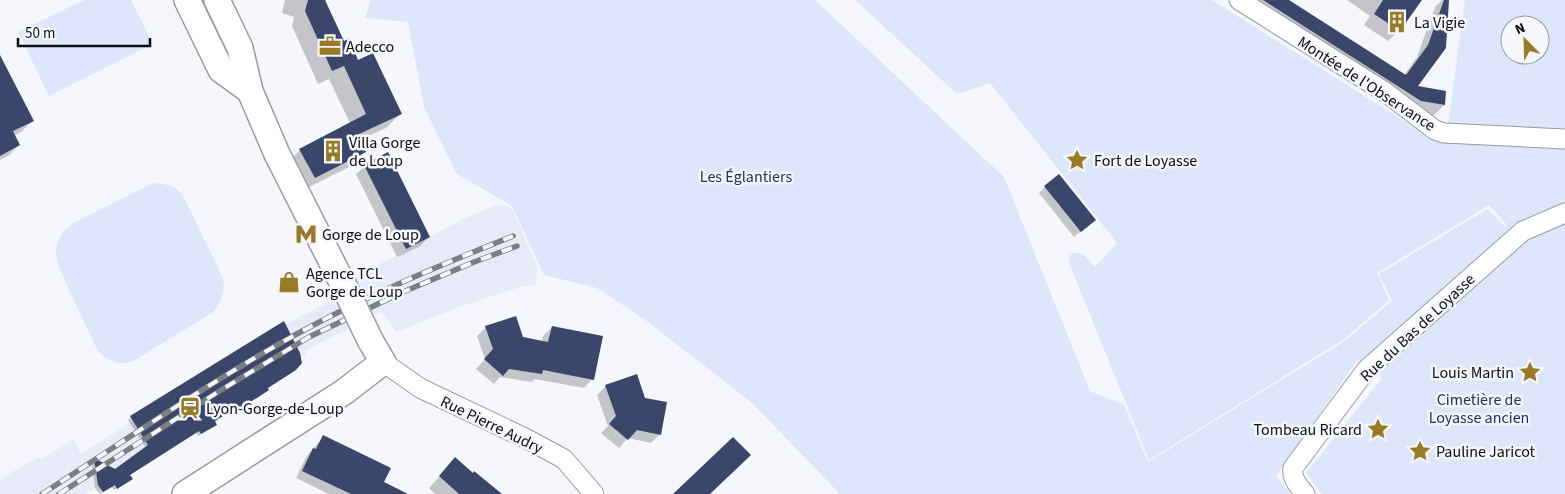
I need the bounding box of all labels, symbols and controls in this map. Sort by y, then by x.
building icon: La Vigie [1384,9,1410,35]
place label: La Vigie [1414,12,1465,34]
scale bar [18,15,150,47]
north arrow [1500,15,1550,65]
text: N [1512,18,1529,40]
text: 50 m [25,23,55,44]
street label: Montée de l'Observance [1293,31,1440,137]
office icon: Adecco [317,33,343,59]
place label: Adecco [346,36,394,58]
place label: Villa Gorge de Loup [349,132,420,172]
building icon: Villa Gorge de Loup [320,138,346,164]
place icon: Fort de Loyasse [1064,147,1090,173]
place label: Fort de Loyasse [1094,150,1197,172]
park label: Les Églantiers [700,166,792,188]
metro station icon: Gorge de Loup [293,221,319,247]
place label: Gorge de Loup [322,224,419,246]
place label: Agence TCL Gorge de Loup [306,263,403,303]
shop icon: Agence TCL Gorge de Loup [276,269,302,295]
street label: Rue du Bas de Loyasse [1355,269,1480,387]
place icon: Louis Martin [1517,359,1543,385]
place label: Louis Martin [1432,362,1514,384]
park label: Cimetière de Loyasse ancien [1429,389,1529,429]
street label: Rue Pierre Audry [437,391,547,459]
station icon: Lyon-Gorge-de-Loup [177,395,203,421]
place label: Lyon-Gorge-de-Loup [206,398,344,420]
place icon: Tombeau Ricard [1365,416,1391,442]
place label: Tombeau Ricard [1254,419,1362,441]
place icon: Pauline Jaricot [1407,438,1433,464]
place label: Pauline Jaricot [1436,441,1536,463]

